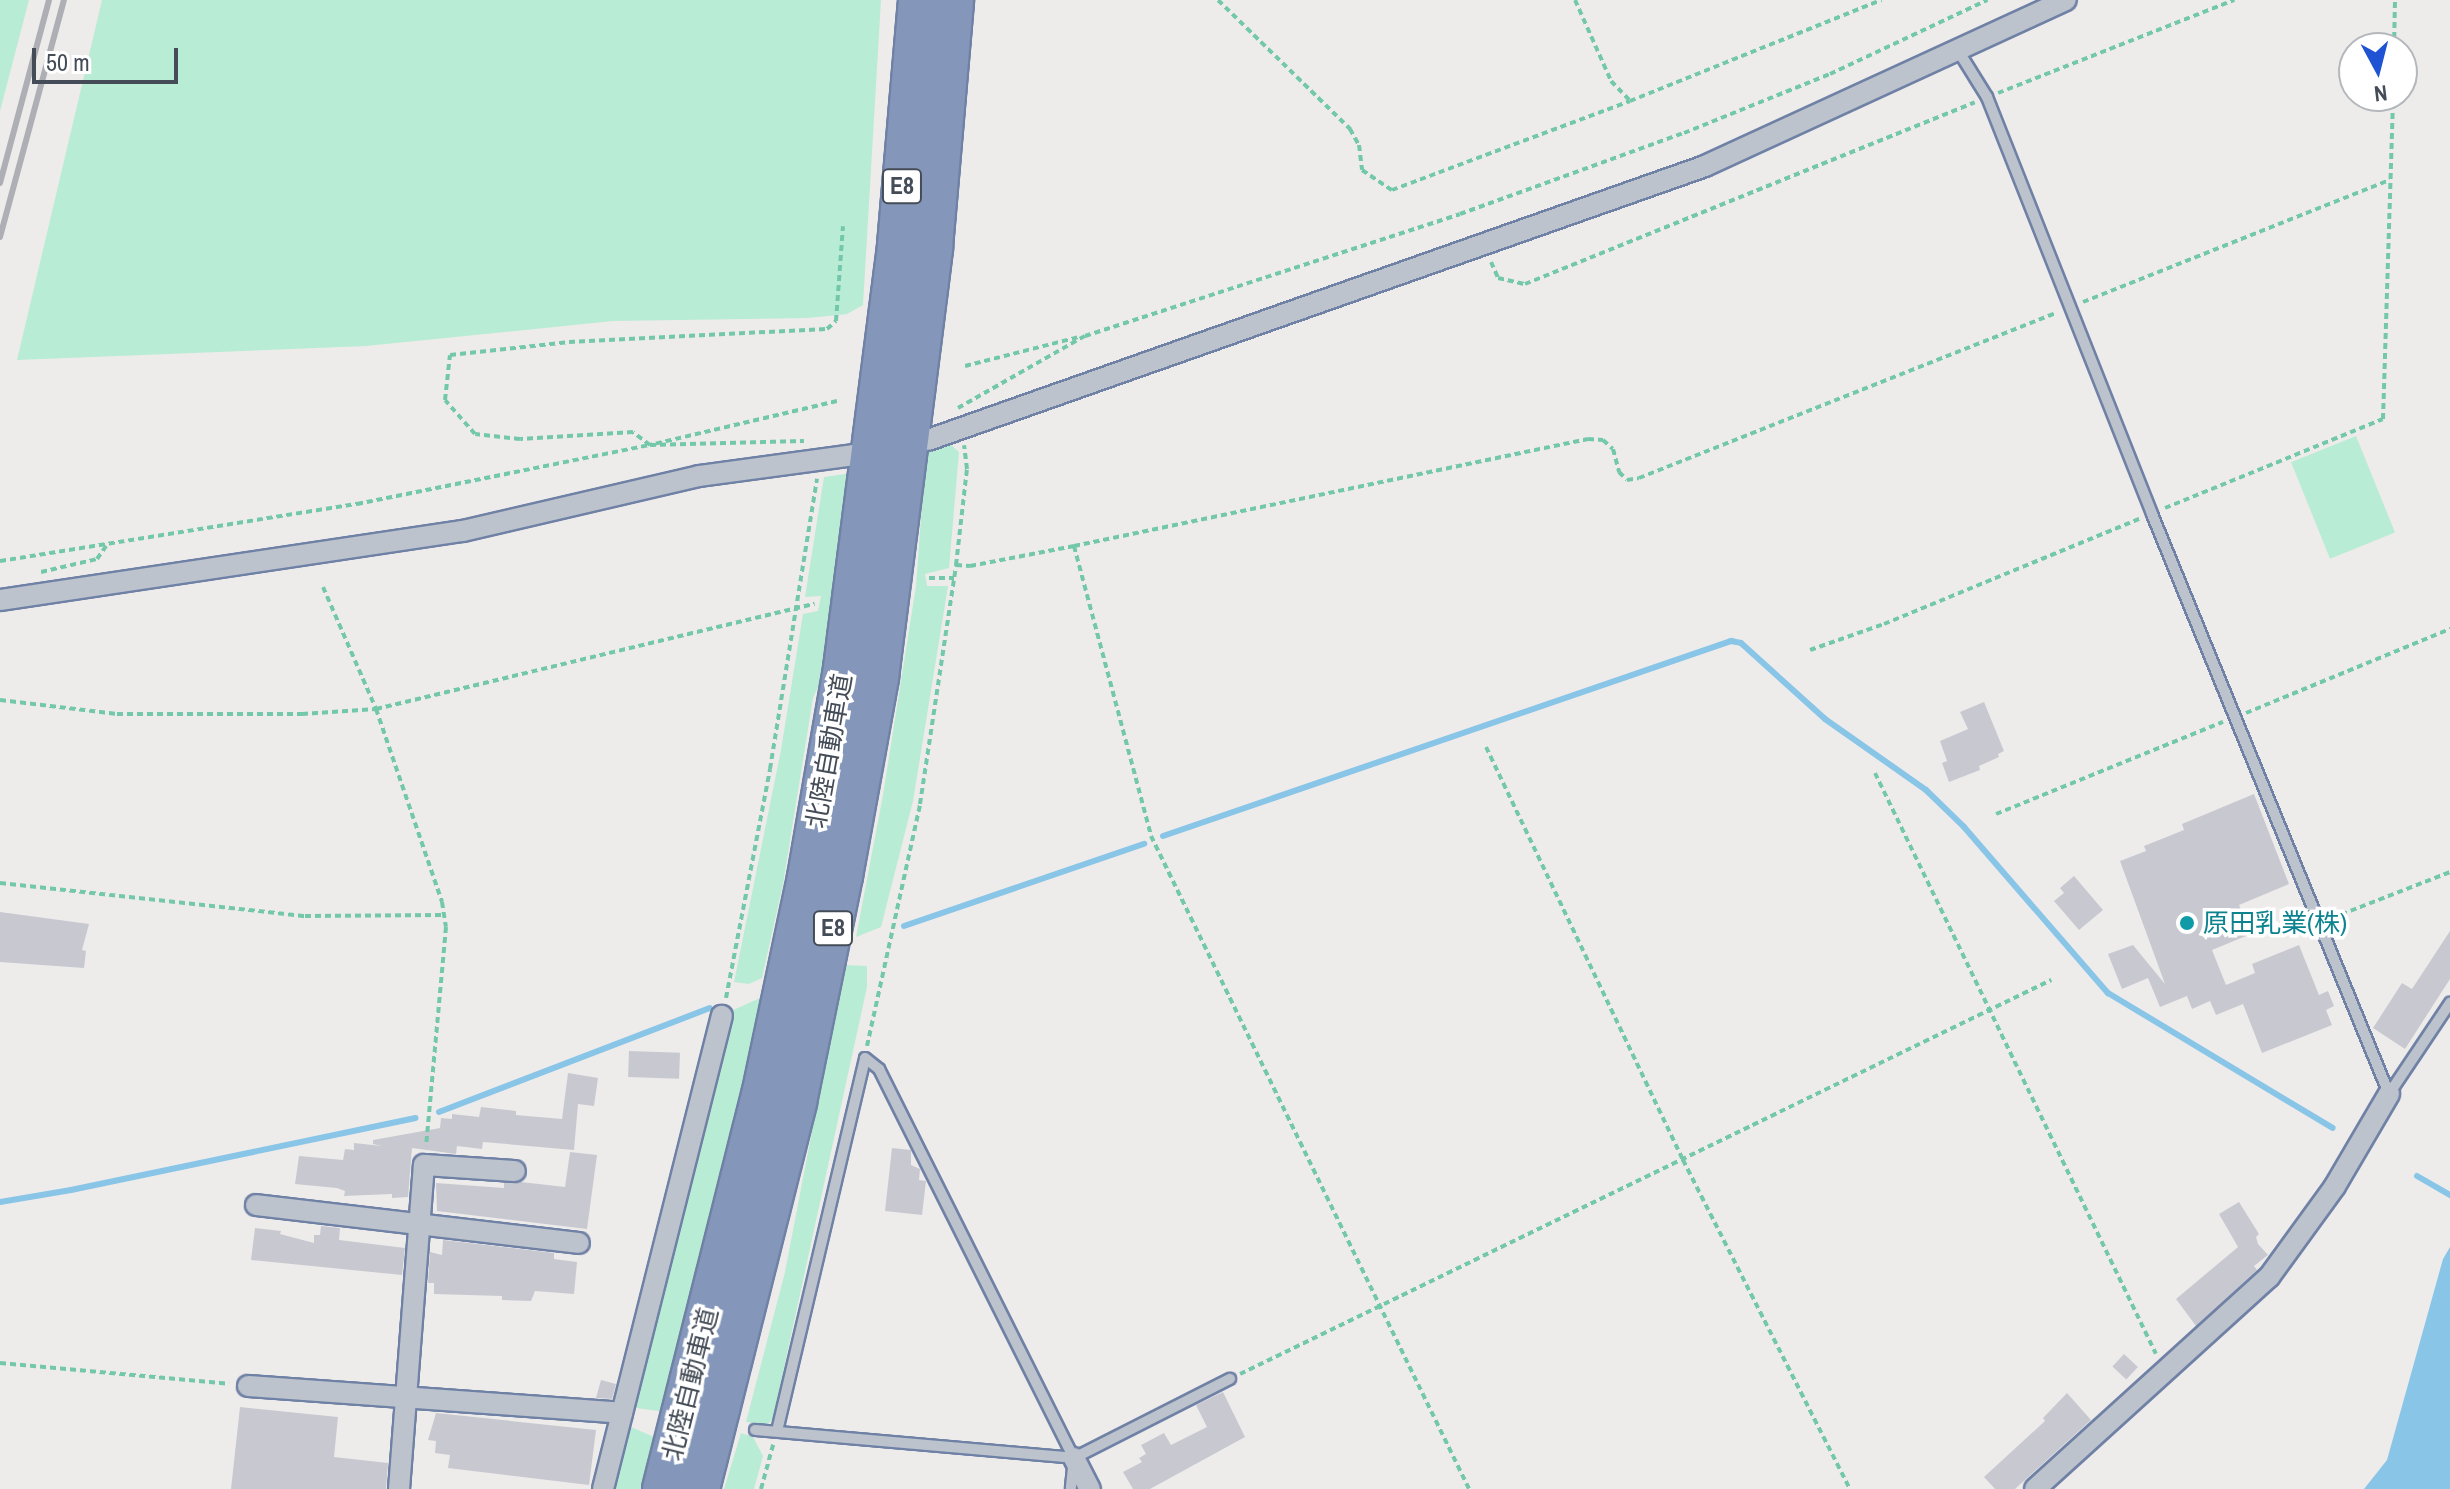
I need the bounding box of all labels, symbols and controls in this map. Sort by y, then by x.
scale bar [36,32,182,82]
north arrow [2338,32,2418,112]
text: 50 m [46,46,90,78]
text: N [2372,78,2389,110]
road number: E8 [880,166,924,206]
street label: 北陸自動車道 [800,671,858,831]
place label: 原田乳業(株) [2203,907,2347,939]
road number: E8 [811,908,855,948]
marker: 原田乳業(株) [2178,914,2196,932]
street label: 北陸自動車道 [656,1305,724,1463]

